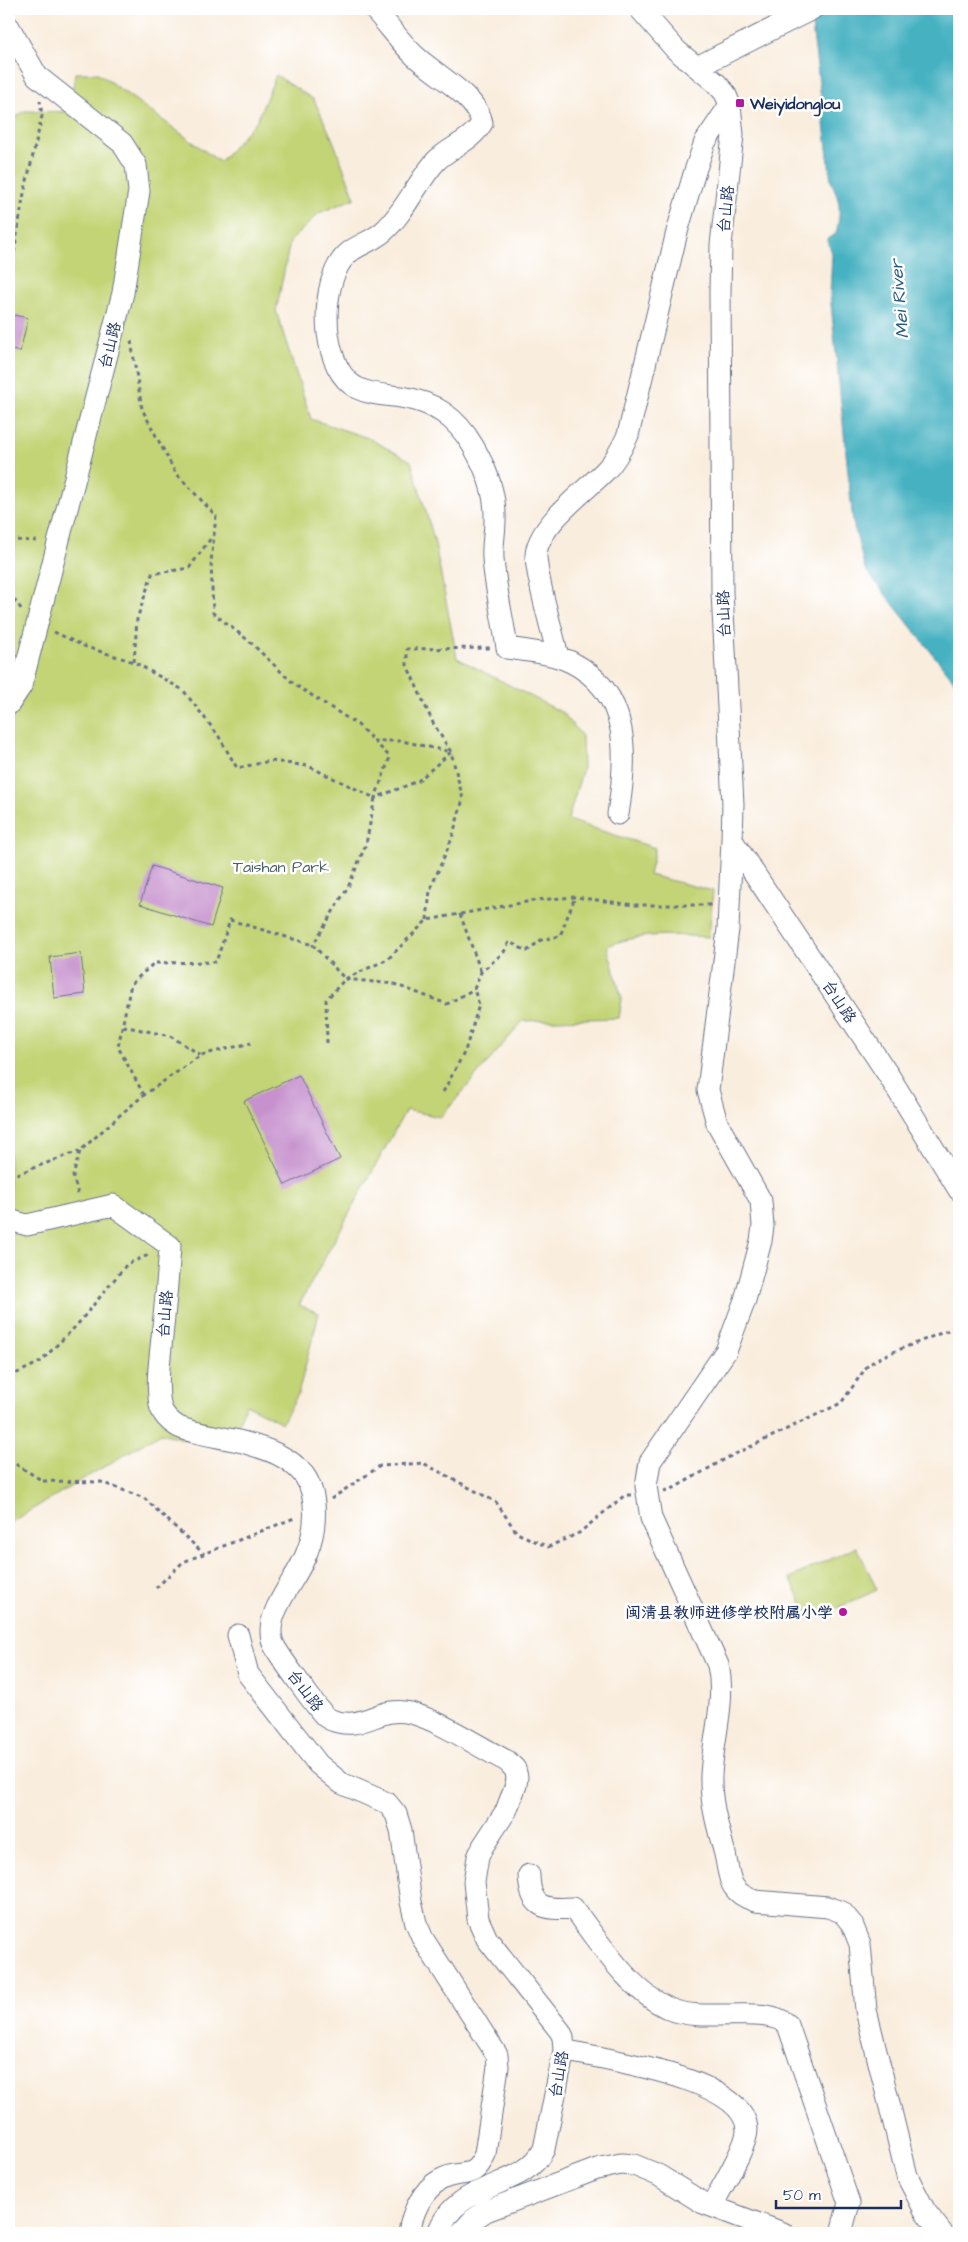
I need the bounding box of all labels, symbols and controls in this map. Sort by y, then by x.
place label: Weiyidonglou [749,93,840,117]
marker: Weiyidonglou [734,97,746,109]
street label: 台山路 [713,184,739,234]
water label: Mei River [883,256,915,339]
street label: 台山路 [93,319,126,371]
street label: 台山路 [712,590,736,638]
park label: Taishan Park [233,856,329,878]
street label: 台山路 [817,975,861,1028]
street label: 台山路 [152,1289,178,1339]
place label: 闽清县教师进修学校附属小学 [625,1602,833,1624]
marker: 闽清县教师进修学校附属小学 [837,1606,849,1618]
street label: 台山路 [282,1665,328,1716]
street label: 台山路 [544,2049,574,2100]
scale bar [776,2177,900,2209]
text: 50 m [783,2185,821,2206]

